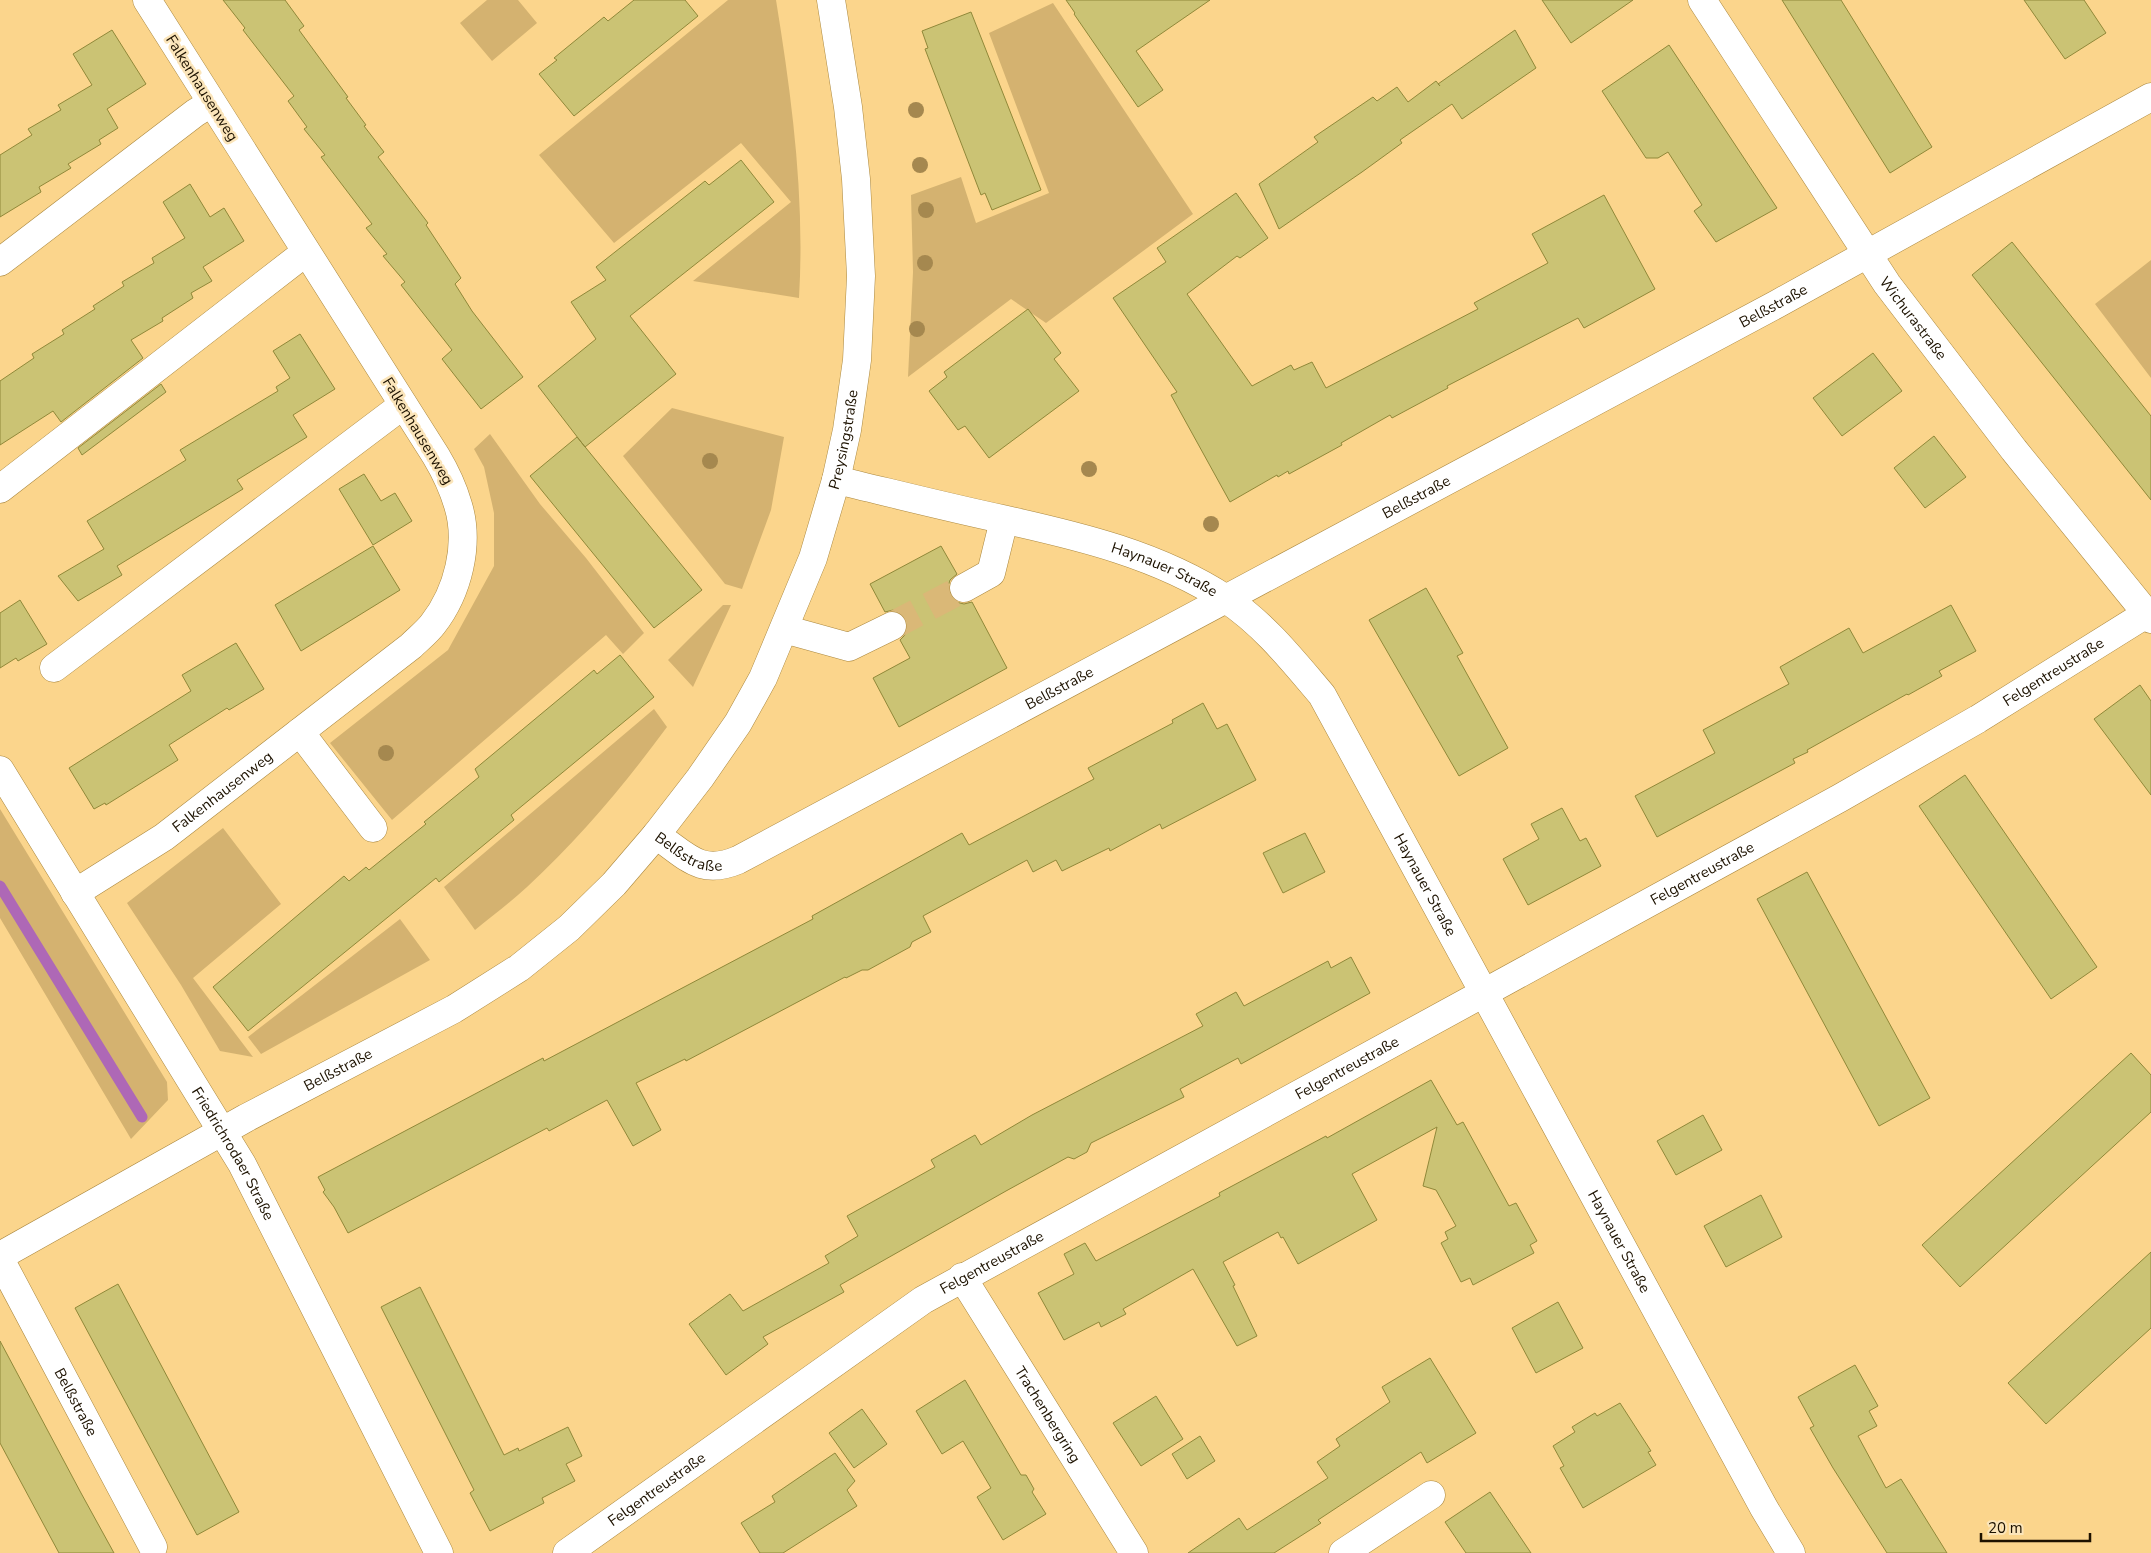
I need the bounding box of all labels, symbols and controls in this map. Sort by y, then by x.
street label: Falkenhausenweg [161,31,243,145]
street label: Wichurastraße [1875,272,1952,364]
street label: Belßstraße [1736,279,1811,332]
street label: Falkenhausenweg [378,374,458,488]
street label: Preysingstraße [824,389,863,492]
street label: Belßstraße [1379,471,1454,523]
street label: Haynauer Straße [1109,537,1221,601]
street label: Felgentreustraße [1999,633,2108,711]
street label: Belßstraße [1022,662,1097,715]
street label: Falkenhausenweg [168,747,277,837]
street label: Belßstraße [651,827,723,876]
street label: Haynauer Straße [1389,830,1461,940]
street label: Felgentreustraße [1647,837,1758,910]
street label: Felgentreustraße [1291,1031,1402,1104]
street label: Belßstraße [300,1044,376,1096]
street label: Friedrichrodaer Straße [187,1083,279,1224]
street label: Haynauer Straße [1583,1187,1655,1296]
street label: Felgentreustraße [936,1226,1047,1299]
street label: Trachenbergring [1010,1362,1085,1467]
street label: Belßstraße [50,1364,102,1440]
street label: Felgentreustraße [604,1448,710,1531]
scale bar [1981,1510,2090,1542]
text: 20 m [1988,1518,2023,1538]

